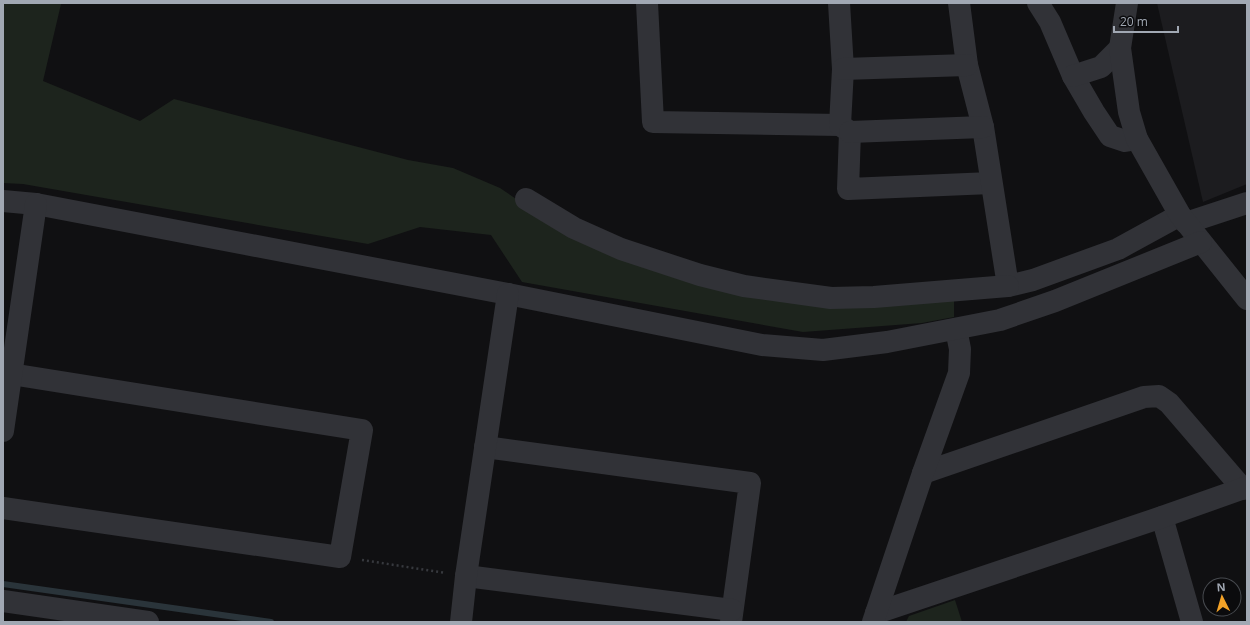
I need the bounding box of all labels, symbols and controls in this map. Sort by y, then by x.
scale bar [1114,8,1178,34]
text: 20 m [1120,13,1148,30]
north arrow [1202,577,1242,617]
text: N [1216,579,1226,594]

